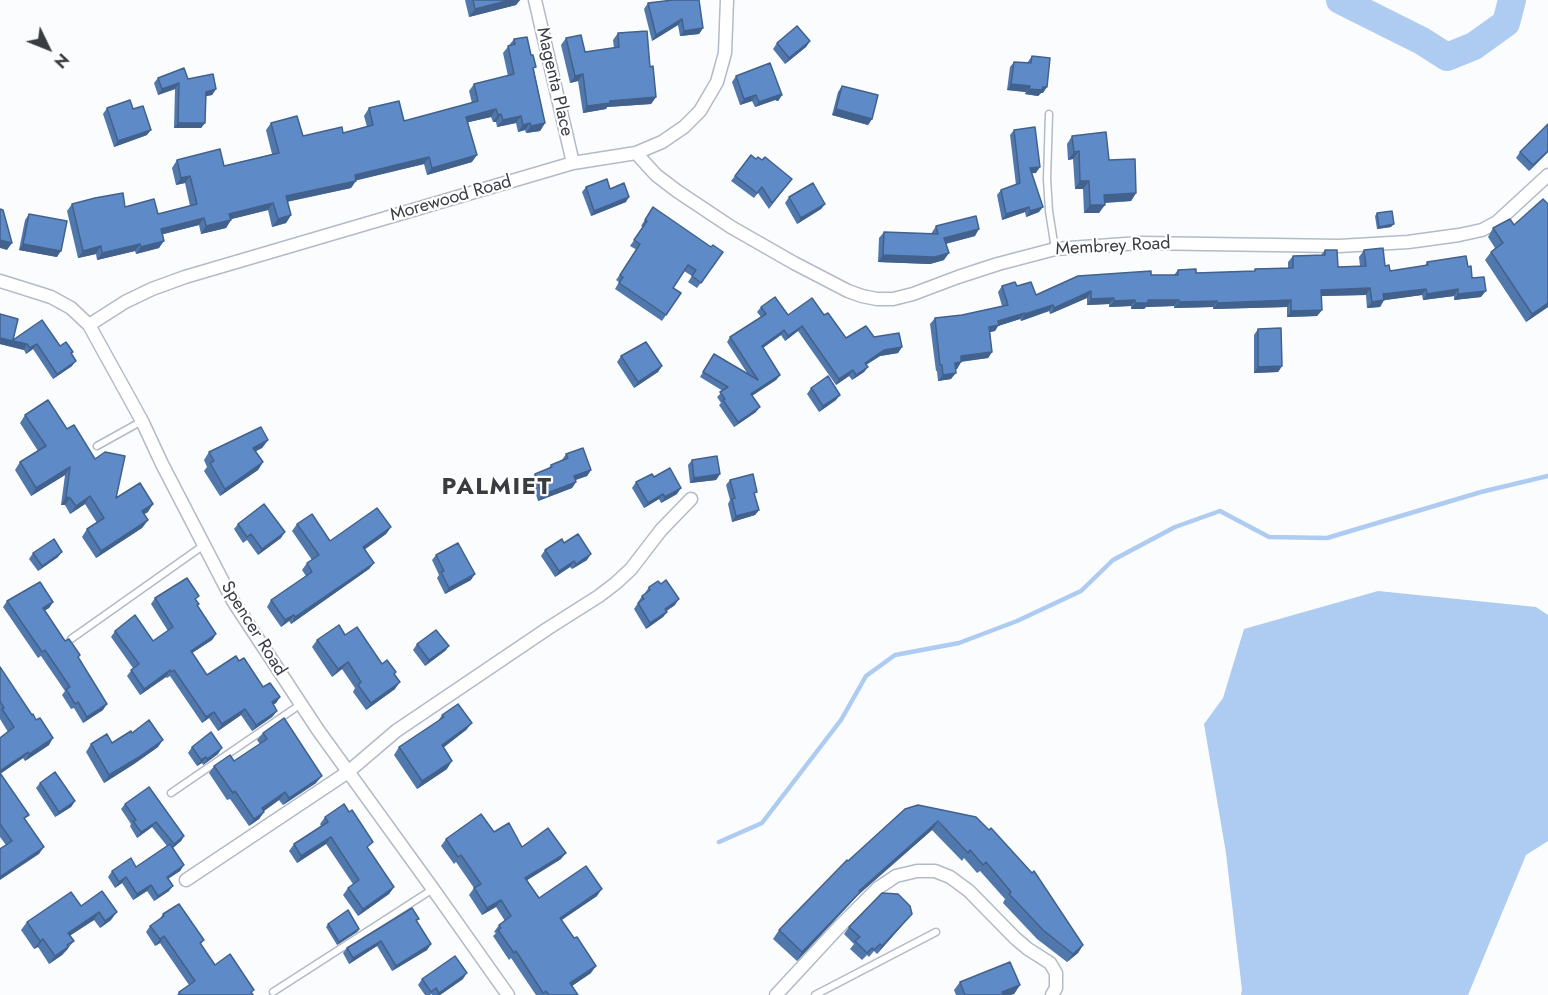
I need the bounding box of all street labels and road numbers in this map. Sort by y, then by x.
street label: Magenta Place [531,25,577,139]
street label: Morewood Road [388,171,514,227]
street label: Membrey Road [1055,233,1171,261]
street label: Spencer Road [215,578,291,680]

